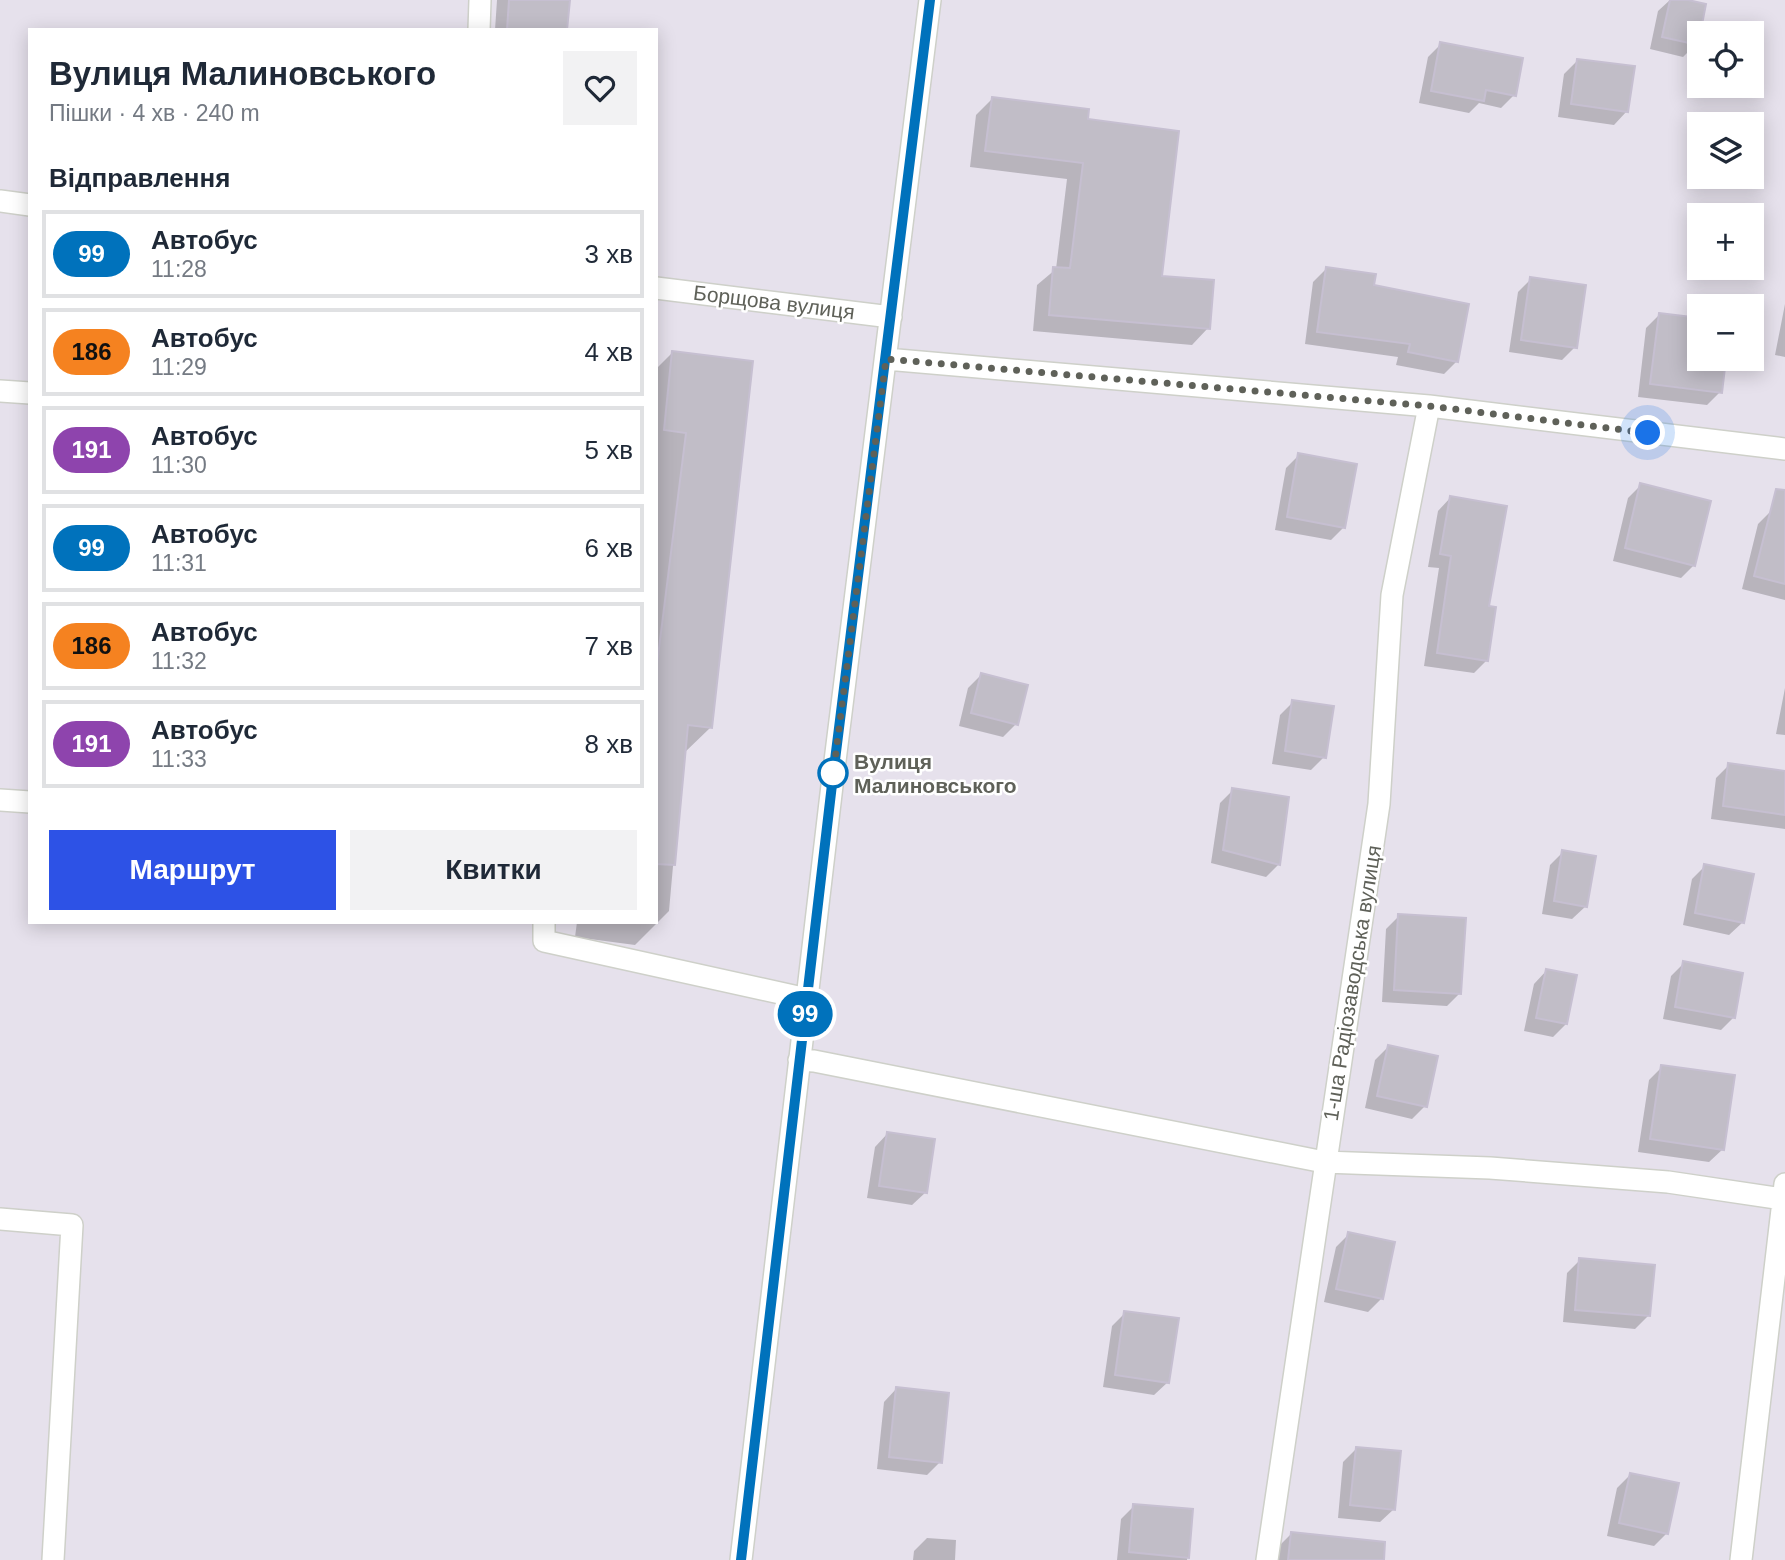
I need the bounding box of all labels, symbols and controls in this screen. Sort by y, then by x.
map controls [1687,21,1764,371]
button: locate [1687,21,1764,98]
button: heart [563,51,637,125]
text: Вулиця Малиновського [49,55,436,92]
text: Пішки · 4 хв · 240 m [49,100,260,126]
button: layers [1687,112,1764,189]
text: Відправлення [49,163,230,193]
button: + [1687,203,1764,280]
text: Автобус [151,225,258,255]
text: 3 хв [585,239,633,269]
text: 99 [78,240,105,267]
text: 11:28 [151,256,207,282]
street label: Борщова вулиця [692,281,856,323]
button: − [1687,294,1764,371]
text: Автобус [151,323,258,353]
text: 4 хв [585,337,633,367]
text: 186 [71,338,112,365]
text: 11:29 [151,354,207,380]
your location [1630,415,1665,450]
text: Автобус [151,421,258,451]
text: 5 хв [585,435,633,465]
text: 191 [71,436,112,463]
text: 11:30 [151,452,207,478]
text: Автобус [151,519,258,549]
text: 6 хв [585,533,633,563]
text: 99 [78,534,105,561]
text: 11:31 [151,550,207,576]
text: Автобус [151,617,258,647]
text: 7 хв [585,631,633,661]
text: 186 [71,632,112,659]
text: 11:32 [151,648,207,674]
text: Автобус [151,715,258,745]
text: 8 хв [585,729,633,759]
text: 191 [71,730,112,757]
text: 11:33 [151,746,207,772]
place label: Вулиця Малиновського [854,750,1017,797]
marker: Вулиця Малиновського [818,758,848,788]
button: Маршрут [49,830,336,910]
button: Квитки [350,830,637,910]
street label: 1-ша Радіозаводська вулиця [1319,844,1385,1122]
line badge: 99 [774,991,836,1037]
text: 99 [792,1000,818,1027]

